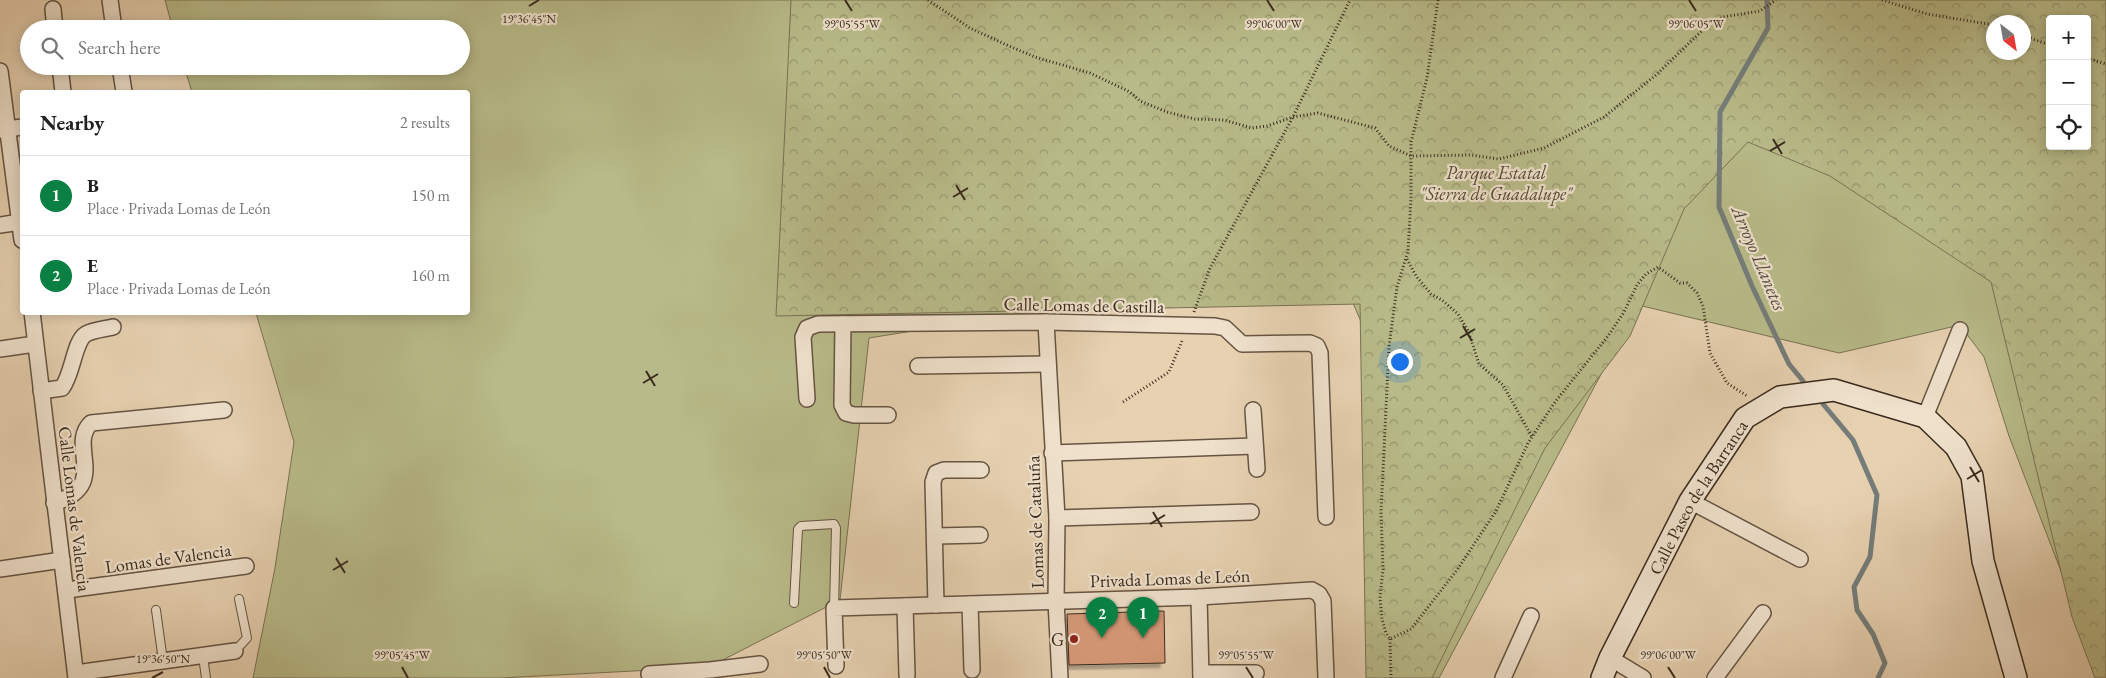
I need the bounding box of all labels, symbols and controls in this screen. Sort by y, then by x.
text: 19°36'45"N [502,11,556,27]
north arrow [1986,15,2031,60]
map controls [2046,15,2091,150]
button: + [2046,15,2091,60]
text: 99°05'55"W [824,16,881,32]
text: 99°06'00"W [1246,16,1303,32]
text: 99°06'05"W [1668,16,1725,32]
search box [20,20,470,75]
icon: search [38,34,66,62]
text: Search here [78,35,160,60]
button: − [2046,60,2091,105]
button: locate [2046,105,2091,150]
text: Nearby [40,109,104,136]
text: 2 results [400,112,450,133]
park label: Parque Estatal "Sierra de Guadalupe" [1420,161,1574,206]
text: B [87,173,99,198]
text: 1 [52,185,60,206]
text: 150 m [411,185,450,206]
text: Place · Privada Lomas de León [87,198,271,219]
water label: Arroyo Llanetes [1725,200,1793,315]
text: E [87,253,98,278]
text: 2 [52,265,60,286]
text: 160 m [411,265,450,286]
text: Place · Privada Lomas de León [87,278,271,299]
street label: Calle Lomas de Castilla [1003,292,1165,318]
your location [1387,349,1413,375]
street label: Calle Paseo de la Barranca [1643,414,1753,578]
street label: Calle Lomas de Valencia [53,425,97,594]
street label: Lomas de Cataluña [1021,454,1049,589]
street label: Lomas de Valencia [104,538,233,578]
street label: Privada Lomas de León [1089,564,1251,592]
pin: 2 [1086,597,1118,638]
pin: 1 [1127,597,1159,638]
place label: G [1051,628,1064,651]
marker: G [1068,633,1080,645]
text: 99°05'45"W [374,647,431,663]
text: 99°05'50"W [796,647,853,663]
text: 99°05'55"W [1218,647,1275,663]
text: 99°06'00"W [1640,647,1697,663]
text: 19°36'50"N [136,651,190,667]

